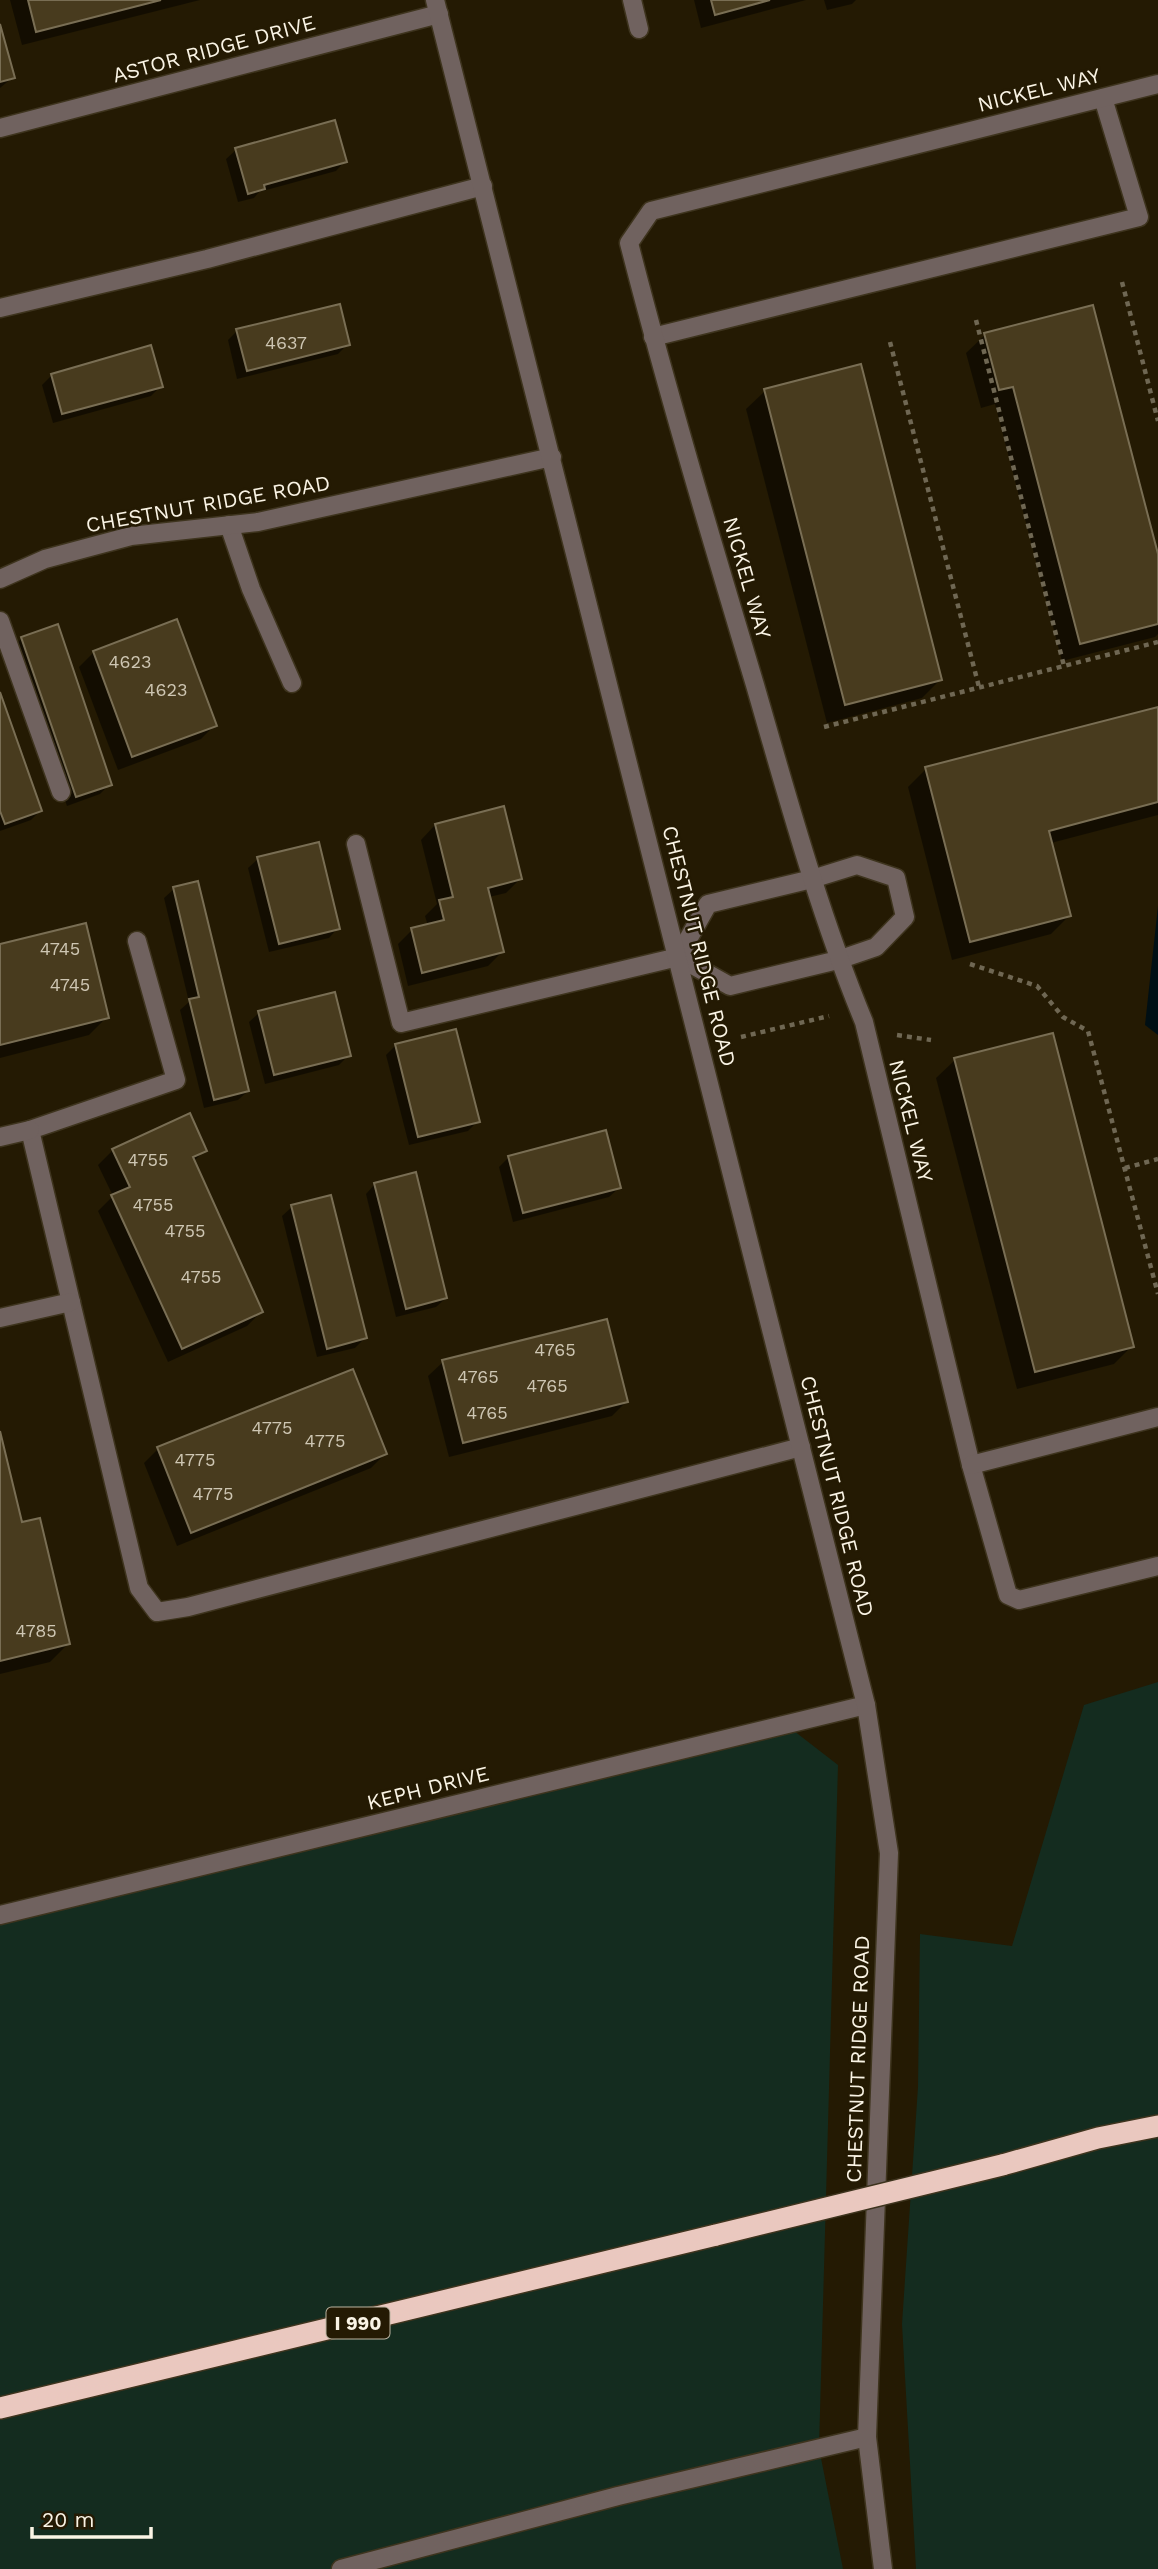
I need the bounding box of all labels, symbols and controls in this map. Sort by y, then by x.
street label: ASTOR RIDGE DRIVE [110,9,318,88]
street label: NICKEL WAY [975,62,1103,117]
house number: 4637 [265,332,307,353]
street label: CHESTNUT RIDGE ROAD [84,470,332,537]
street label: NICKEL WAY [718,514,777,642]
house number: 4623 [109,651,151,672]
house number: 4623 [145,679,187,700]
street label: CHESTNUT RIDGE ROAD [657,823,742,1069]
house number: 4745 [40,938,80,959]
house number: 4745 [50,974,90,995]
street label: NICKEL WAY [884,1057,939,1185]
house number: 4755 [127,1149,169,1170]
house number: 4755 [132,1194,174,1215]
house number: 4755 [164,1220,206,1241]
house number: 4755 [180,1266,222,1287]
house number: 4765 [534,1339,576,1360]
house number: 4765 [457,1366,499,1387]
street label: CHESTNUT RIDGE ROAD [795,1373,880,1619]
house number: 4765 [526,1375,568,1396]
house number: 4765 [466,1402,508,1423]
house number: 4775 [252,1417,292,1438]
house number: 4775 [305,1430,345,1451]
house number: 4775 [175,1449,215,1470]
house number: 4775 [193,1483,233,1504]
house number: 4785 [15,1620,57,1641]
street label: KEPH DRIVE [364,1760,491,1815]
street label: CHESTNUT RIDGE ROAD [841,1935,874,2183]
road number: I 990 [326,2308,390,2338]
scale bar [32,2496,150,2540]
text: 20 m [42,2507,94,2532]

